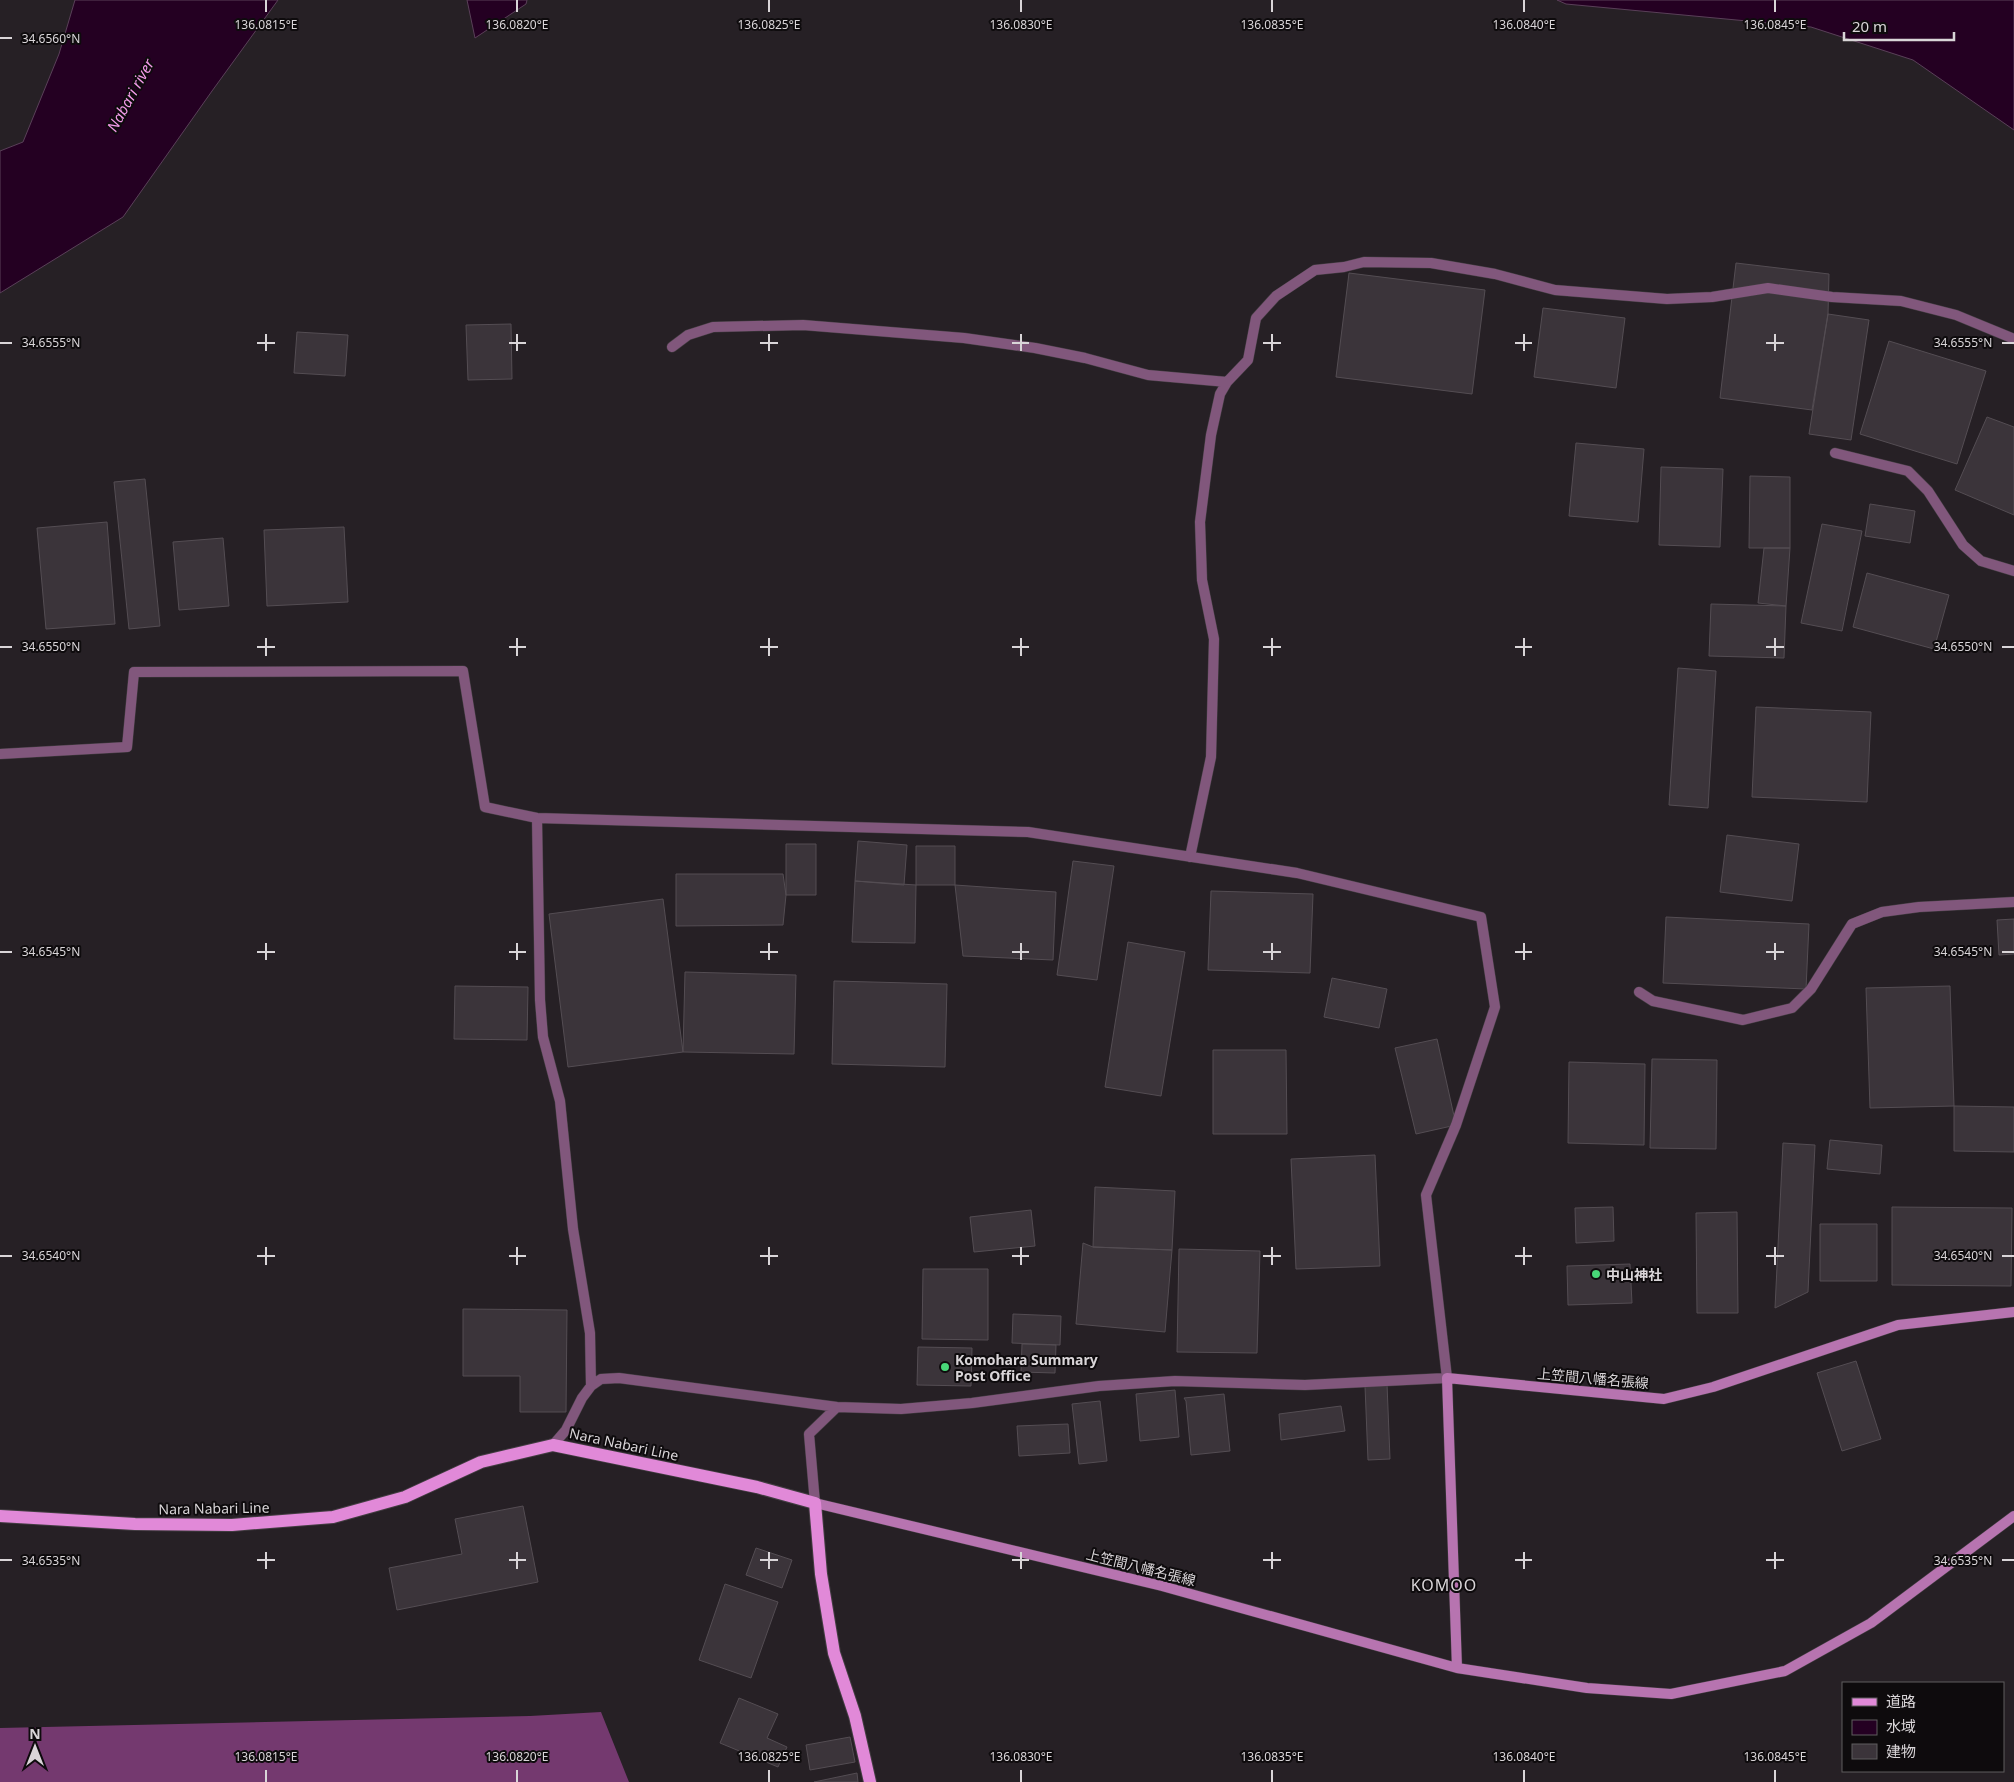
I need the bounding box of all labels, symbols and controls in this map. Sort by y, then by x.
scale bar [1844,10,1954,42]
text: 136.0815°E [234,16,298,33]
text: 136.0820°E [485,16,549,33]
text: 136.0825°E [737,16,801,33]
text: 136.0830°E [989,16,1053,33]
text: 136.0835°E [1240,16,1304,33]
text: 136.0840°E [1492,16,1556,33]
text: 136.0845°E [1743,16,1807,33]
text: 20 m [1852,16,1887,36]
text: 34.6560°N [22,30,80,47]
water label: Nabari river [102,54,159,135]
text: 34.6555°N [22,334,80,351]
text: 34.6555°N [1934,334,1992,351]
text: 34.6550°N [22,638,80,655]
text: 34.6550°N [1934,638,1992,655]
text: 34.6545°N [22,943,80,960]
text: 34.6545°N [1934,943,1992,960]
text: 34.6540°N [22,1247,80,1264]
text: 34.6540°N [1934,1247,1992,1264]
place label: 中山神社 [1606,1265,1662,1284]
marker: 中山神社 [1590,1268,1602,1280]
place label: Komohara Summary Post Office [955,1350,1098,1385]
marker: Komohara Summary Post Office [939,1361,951,1373]
street label: 上笠間八幡名張線 [1536,1364,1650,1392]
street label: Nara Nabari Line [568,1423,680,1465]
street label: Nara Nabari Line [158,1498,270,1518]
street label: 上笠間八幡名張線 [1084,1544,1198,1590]
text: 34.6535°N [22,1552,80,1569]
text: 34.6535°N [1934,1552,1992,1569]
district label: KOMOO [1411,1574,1477,1596]
legend [1842,1682,2004,1772]
text: 道路 [1886,1691,1916,1711]
text: 水域 [1886,1716,1916,1736]
north arrow [10,1722,60,1772]
text: N [29,1724,41,1743]
text: 建物 [1886,1741,1916,1761]
text: 136.0815°E [234,1748,298,1765]
text: 136.0820°E [485,1748,549,1765]
text: 136.0825°E [737,1748,801,1765]
text: 136.0830°E [989,1748,1053,1765]
text: 136.0835°E [1240,1748,1304,1765]
text: 136.0840°E [1492,1748,1556,1765]
text: 136.0845°E [1743,1748,1807,1765]

